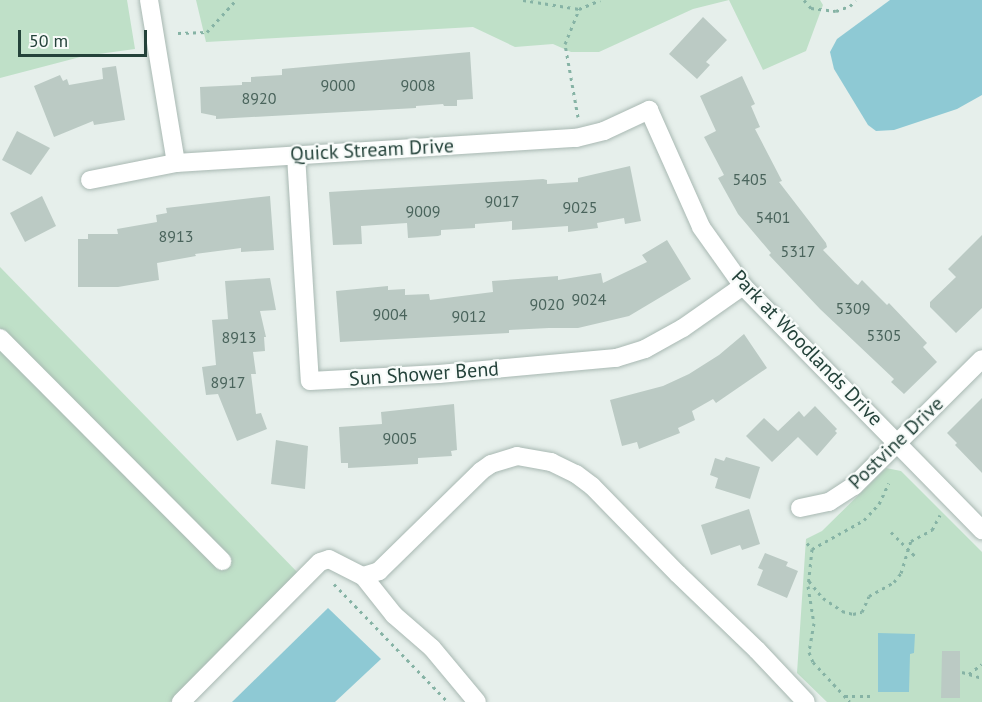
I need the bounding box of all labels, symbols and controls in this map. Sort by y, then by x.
scale bar [21,18,150,56]
text: 50 m [29,29,68,52]
house number: 9000 [321,75,355,95]
house number: 9008 [401,75,435,95]
house number: 8920 [242,88,276,108]
street label: Quick Stream Drive [289,134,455,166]
house number: 5405 [733,169,767,189]
house number: 9017 [485,191,519,211]
house number: 9025 [563,197,597,217]
house number: 9009 [406,201,440,221]
house number: 5401 [756,207,790,227]
house number: 8913 [159,226,193,246]
house number: 5317 [781,241,815,261]
street label: Park at Woodlands Drive [726,265,888,431]
house number: 9024 [572,289,606,309]
house number: 9020 [530,294,564,314]
house number: 5309 [836,298,870,318]
house number: 9004 [373,304,407,324]
house number: 9012 [452,306,486,326]
house number: 5305 [867,325,901,345]
house number: 8913 [222,327,256,347]
street label: Sun Shower Bend [348,357,500,391]
house number: 8917 [211,372,245,392]
street label: Postvine Drive [844,392,948,494]
house number: 9005 [383,428,417,448]

